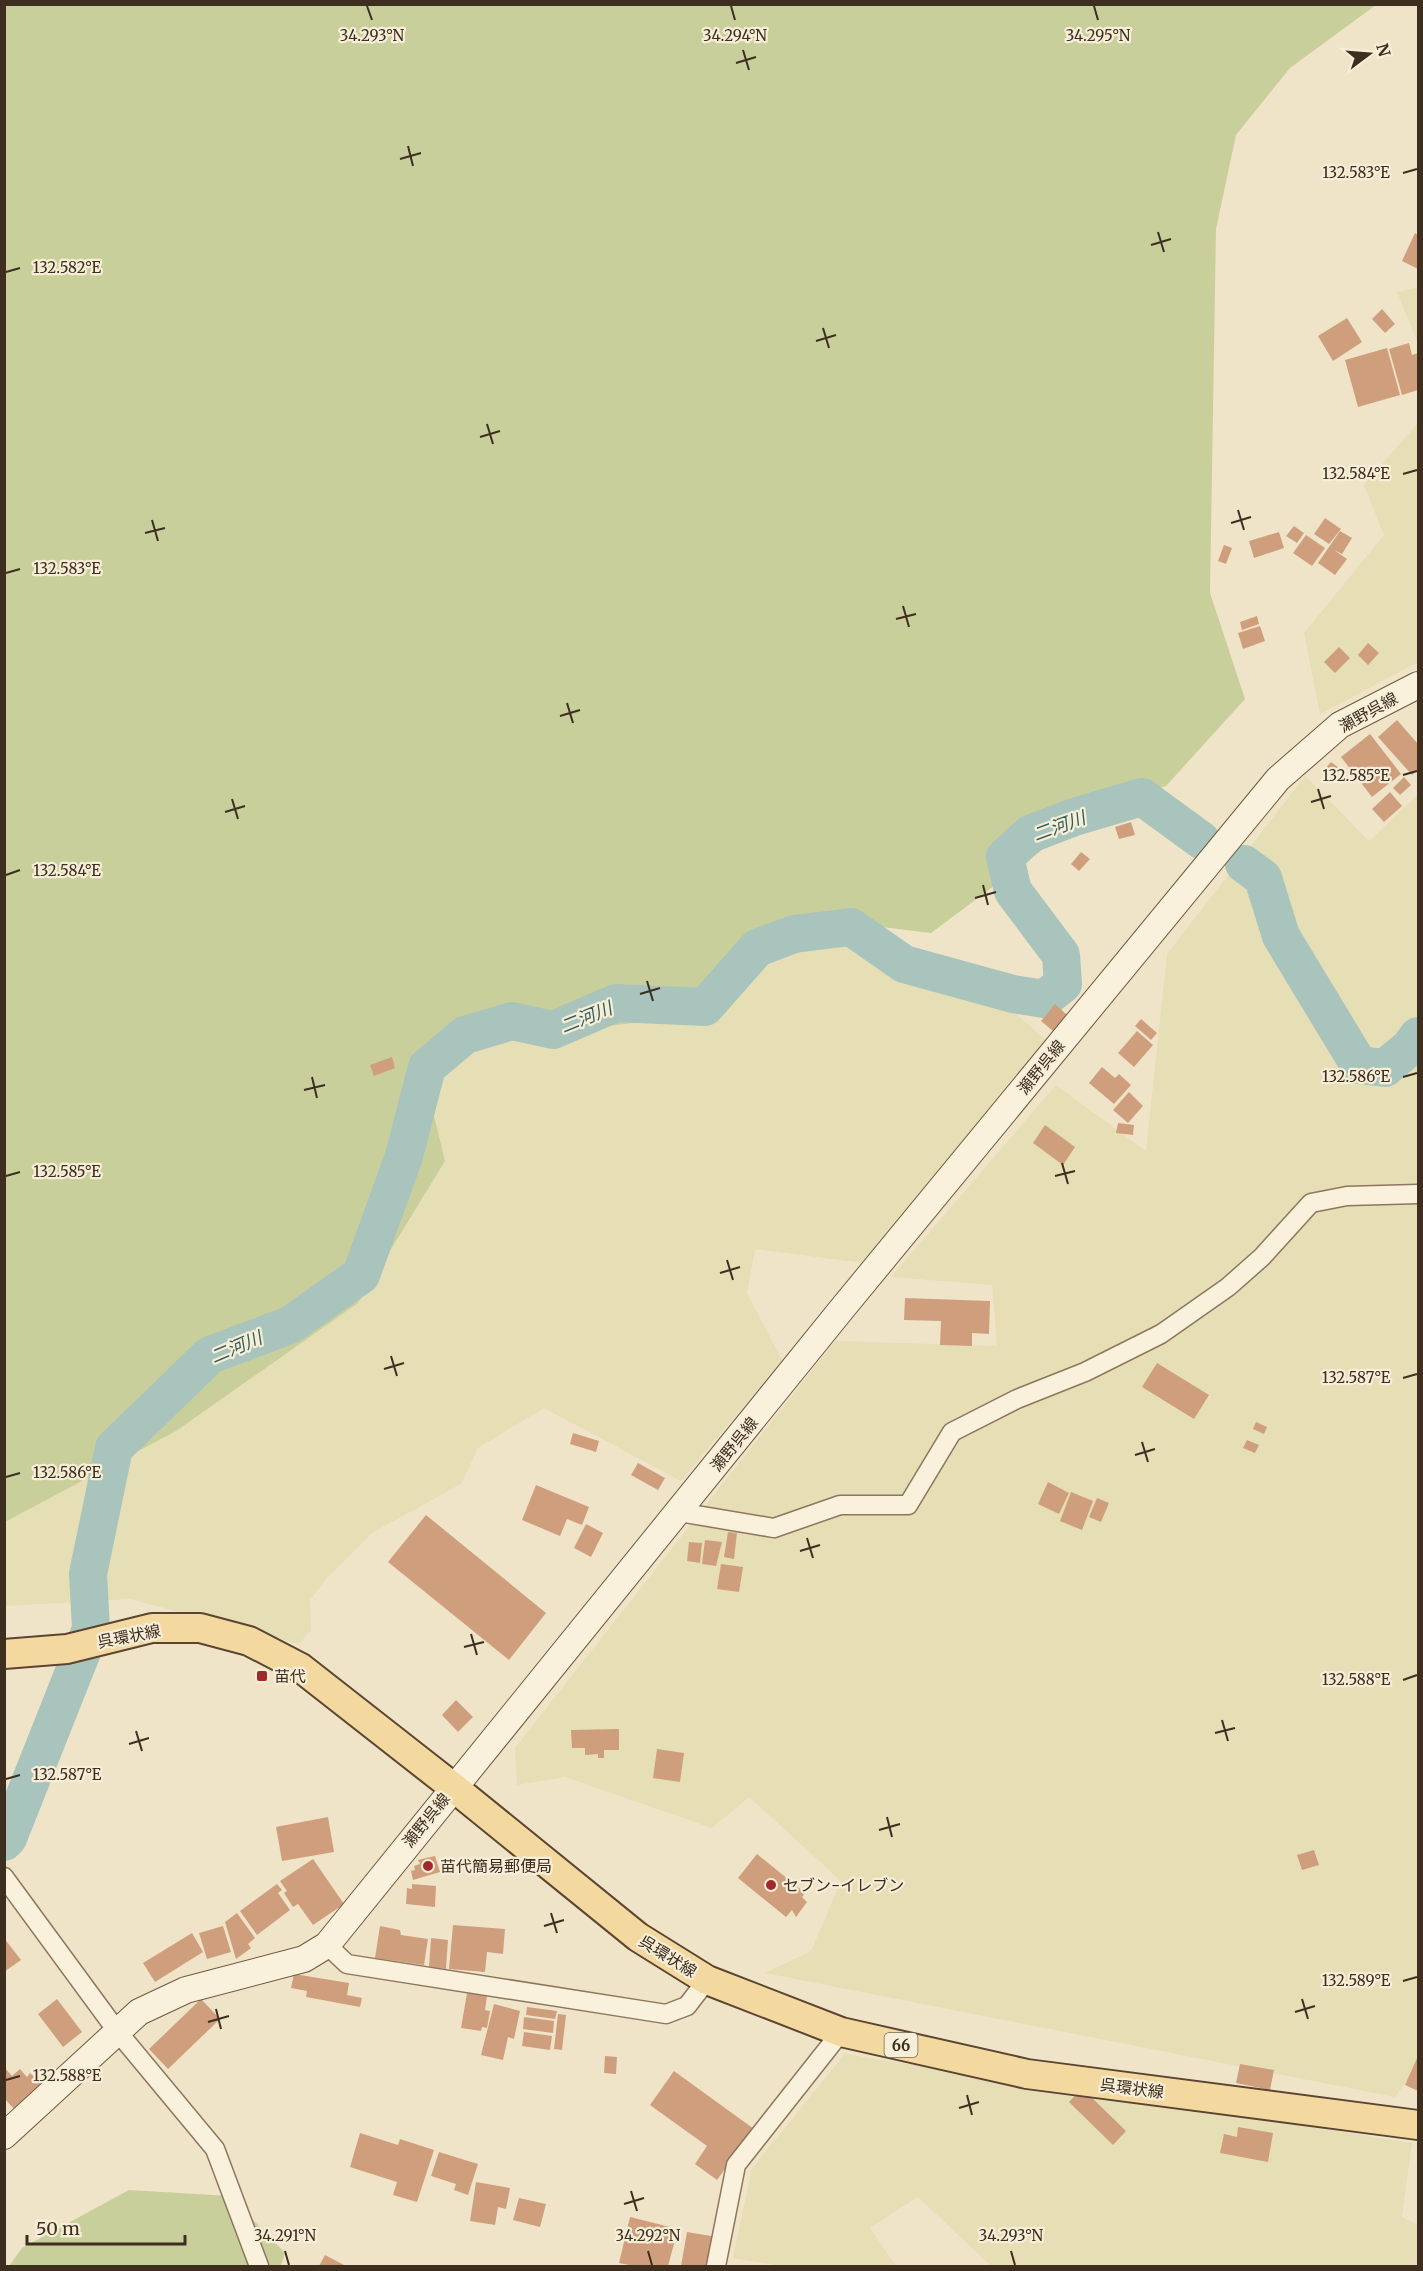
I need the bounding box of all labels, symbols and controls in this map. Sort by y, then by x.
north arrow [1339,24,1399,84]
text: 34.293°N [340,26,405,45]
text: 34.294°N [703,26,767,45]
text: 34.295°N [1066,26,1131,45]
text: N [1372,41,1395,59]
text: 132.583°E [1322,163,1390,182]
text: 132.582°E [33,258,102,277]
text: 132.584°E [1322,464,1390,483]
text: 132.583°E [33,559,101,578]
street label: 瀬野呉線 [1335,688,1401,736]
text: 132.585°E [1322,766,1390,785]
water label: 二河川 [1030,805,1090,846]
text: 132.584°E [33,861,101,880]
water label: 二河川 [557,995,617,1038]
street label: 瀬野呉線 [1013,1036,1069,1098]
text: 132.586°E [1322,1067,1390,1086]
text: 132.585°E [33,1162,101,1181]
water label: 二河川 [207,1325,267,1368]
text: 132.587°E [1322,1368,1391,1387]
street label: 瀬野呉線 [706,1413,762,1475]
text: 132.586°E [33,1463,101,1482]
street label: 呉環状線 [96,1620,162,1652]
place label: 苗代 [274,1666,306,1686]
marker: 苗代 [255,1669,269,1683]
text: 132.588°E [1322,1670,1391,1689]
text: 132.587°E [33,1765,102,1784]
street label: 瀬野呉線 [398,1789,454,1851]
place label: 苗代簡易郵便局 [440,1856,552,1876]
marker: 苗代簡易郵便局 [421,1859,435,1873]
place label: セブン-イレブン [783,1875,904,1895]
marker: セブン-イレブン [764,1878,778,1892]
street label: 呉環状線 [636,1931,700,1981]
text: 132.589°E [1322,1971,1391,1990]
road number: 66 [884,2033,918,2057]
text: 132.588°E [33,2066,102,2085]
street label: 呉環状線 [1099,2074,1165,2102]
scale bar [27,2208,184,2246]
text: 50 m [36,2217,80,2240]
text: 34.291°N [254,2226,316,2245]
text: 34.292°N [616,2226,681,2245]
text: 34.293°N [979,2226,1044,2245]

